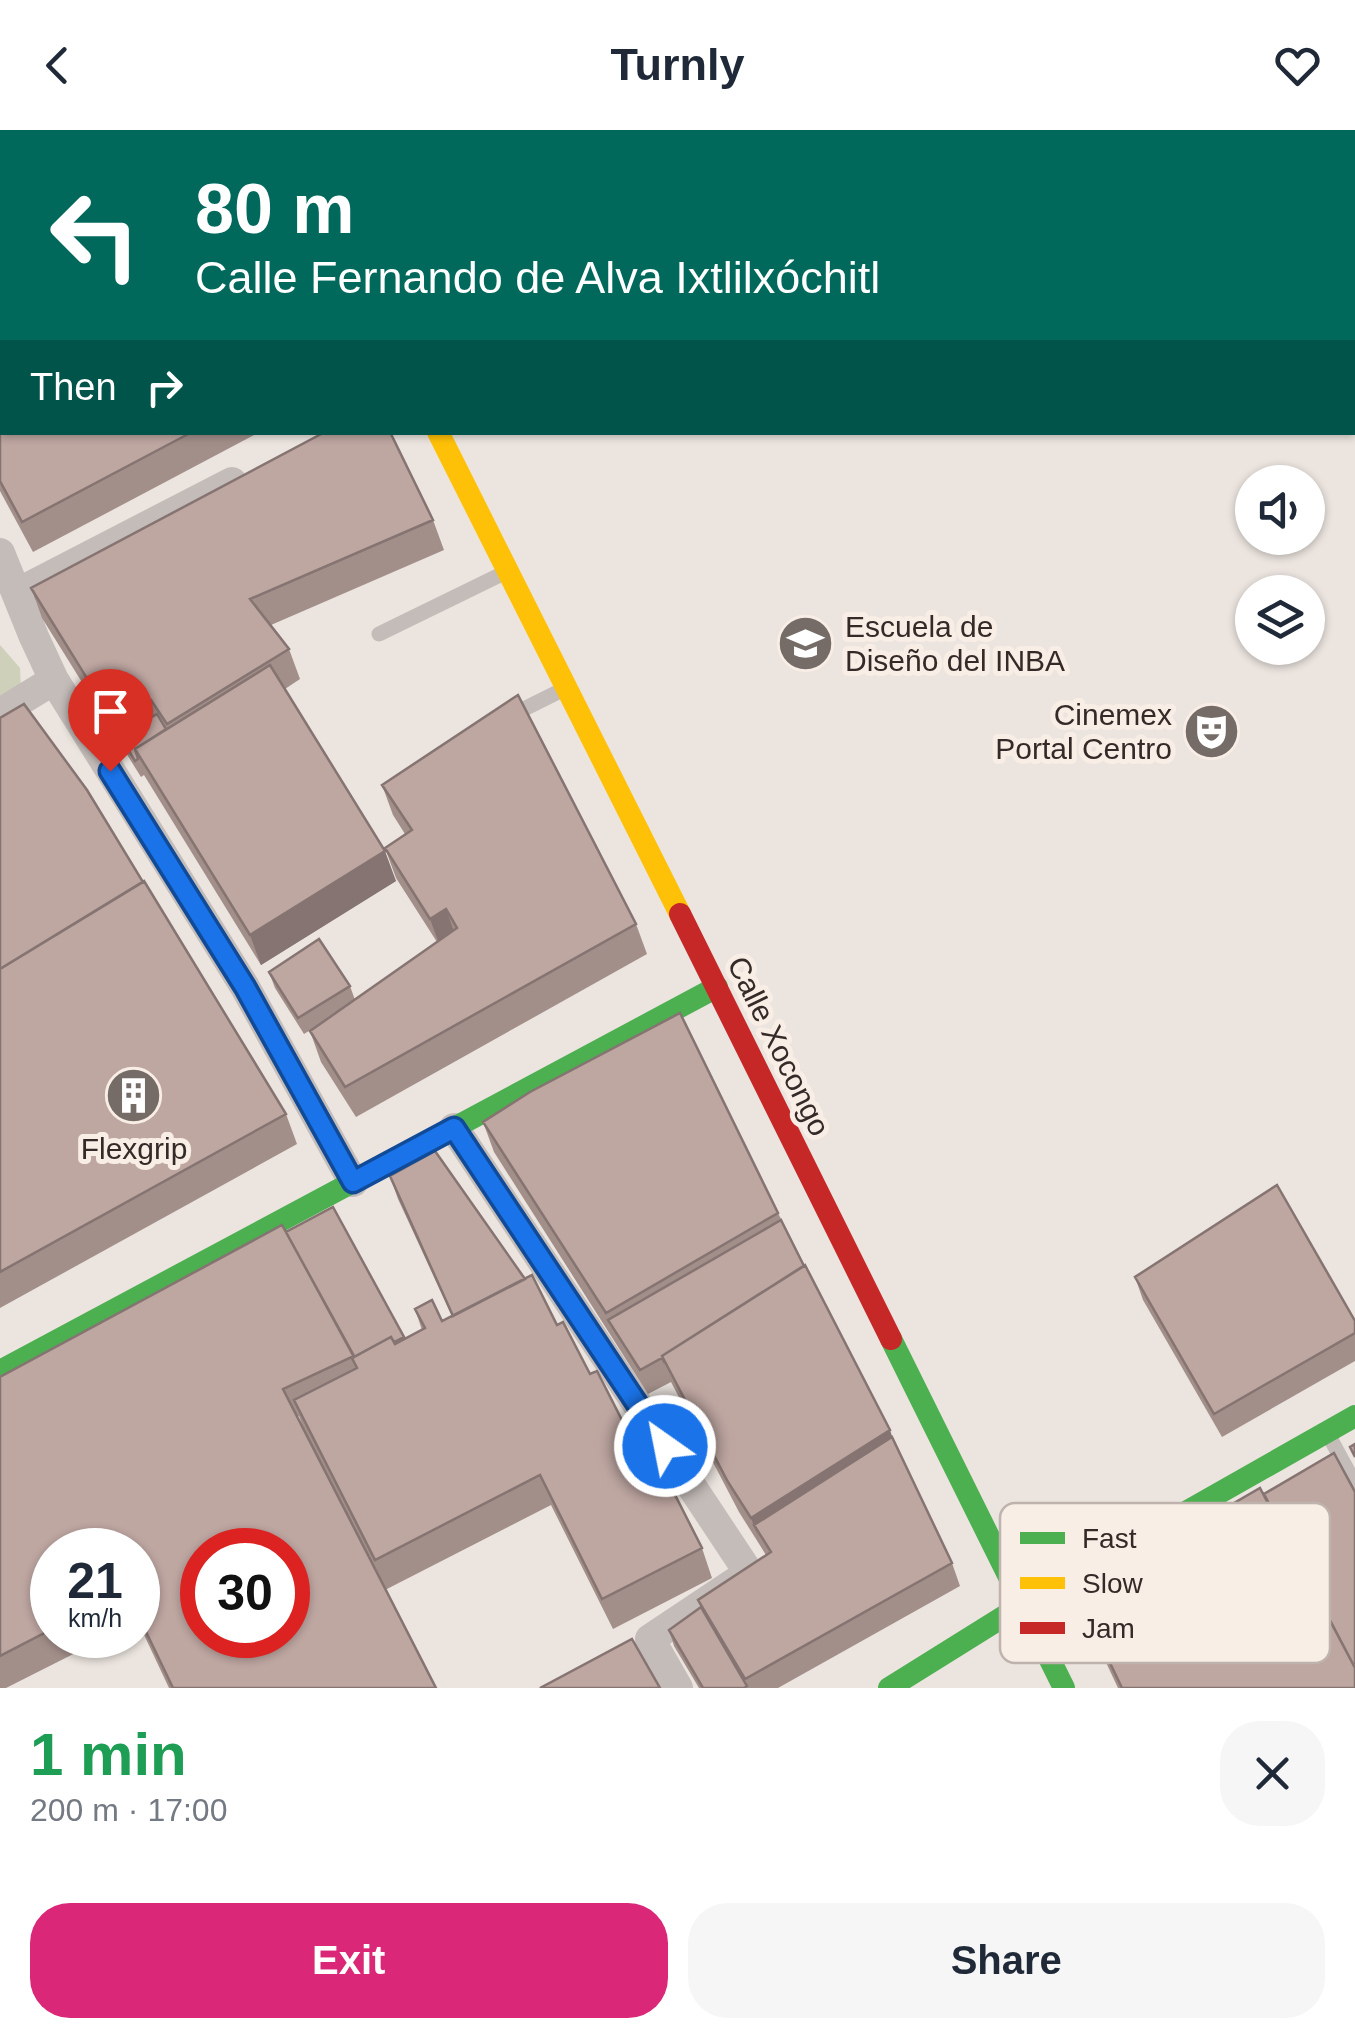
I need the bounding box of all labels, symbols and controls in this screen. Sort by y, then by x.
icon: back [30,38,85,93]
icon: heart [1270,38,1325,93]
text: Turnly [610,39,745,90]
icon: left [30,170,160,300]
text: 80 m [195,170,355,248]
text: Calle Fernando de Alva Ixtlilxóchitl [195,252,880,303]
icon: right [137,360,192,415]
text: Then [30,366,117,408]
map controls [1235,465,1325,665]
button: sound [1235,465,1325,555]
button: layers [1235,575,1325,665]
place label: Escuela de Diseño del INBA [845,610,1065,677]
school or university icon: Escuela de Diseño del INBA [776,613,836,673]
pin [68,669,153,772]
icon: arrive [83,684,138,739]
place label: Cinemex Portal Centro [995,698,1172,765]
theatre icon: Cinemex Portal Centro [1181,701,1241,761]
street label: Calle Xocongo [721,951,837,1141]
building icon: Flexgrip [104,1065,164,1125]
place label: Flexgrip [81,1132,187,1165]
position arrow [613,1394,717,1498]
legend [1000,1503,1330,1663]
text: Fast [1082,1523,1137,1554]
speed limit sign: 30 [180,1528,310,1658]
text: 21 [67,1553,123,1609]
text: Slow [1082,1568,1143,1599]
text: km/h [68,1604,122,1632]
text: Jam [1082,1613,1135,1644]
text: 1 min [30,1721,187,1788]
button: close [1220,1721,1325,1826]
text: 200 m · 17:00 [30,1792,227,1828]
button: Exit [30,1903,668,2018]
button: Share [688,1903,1325,2018]

